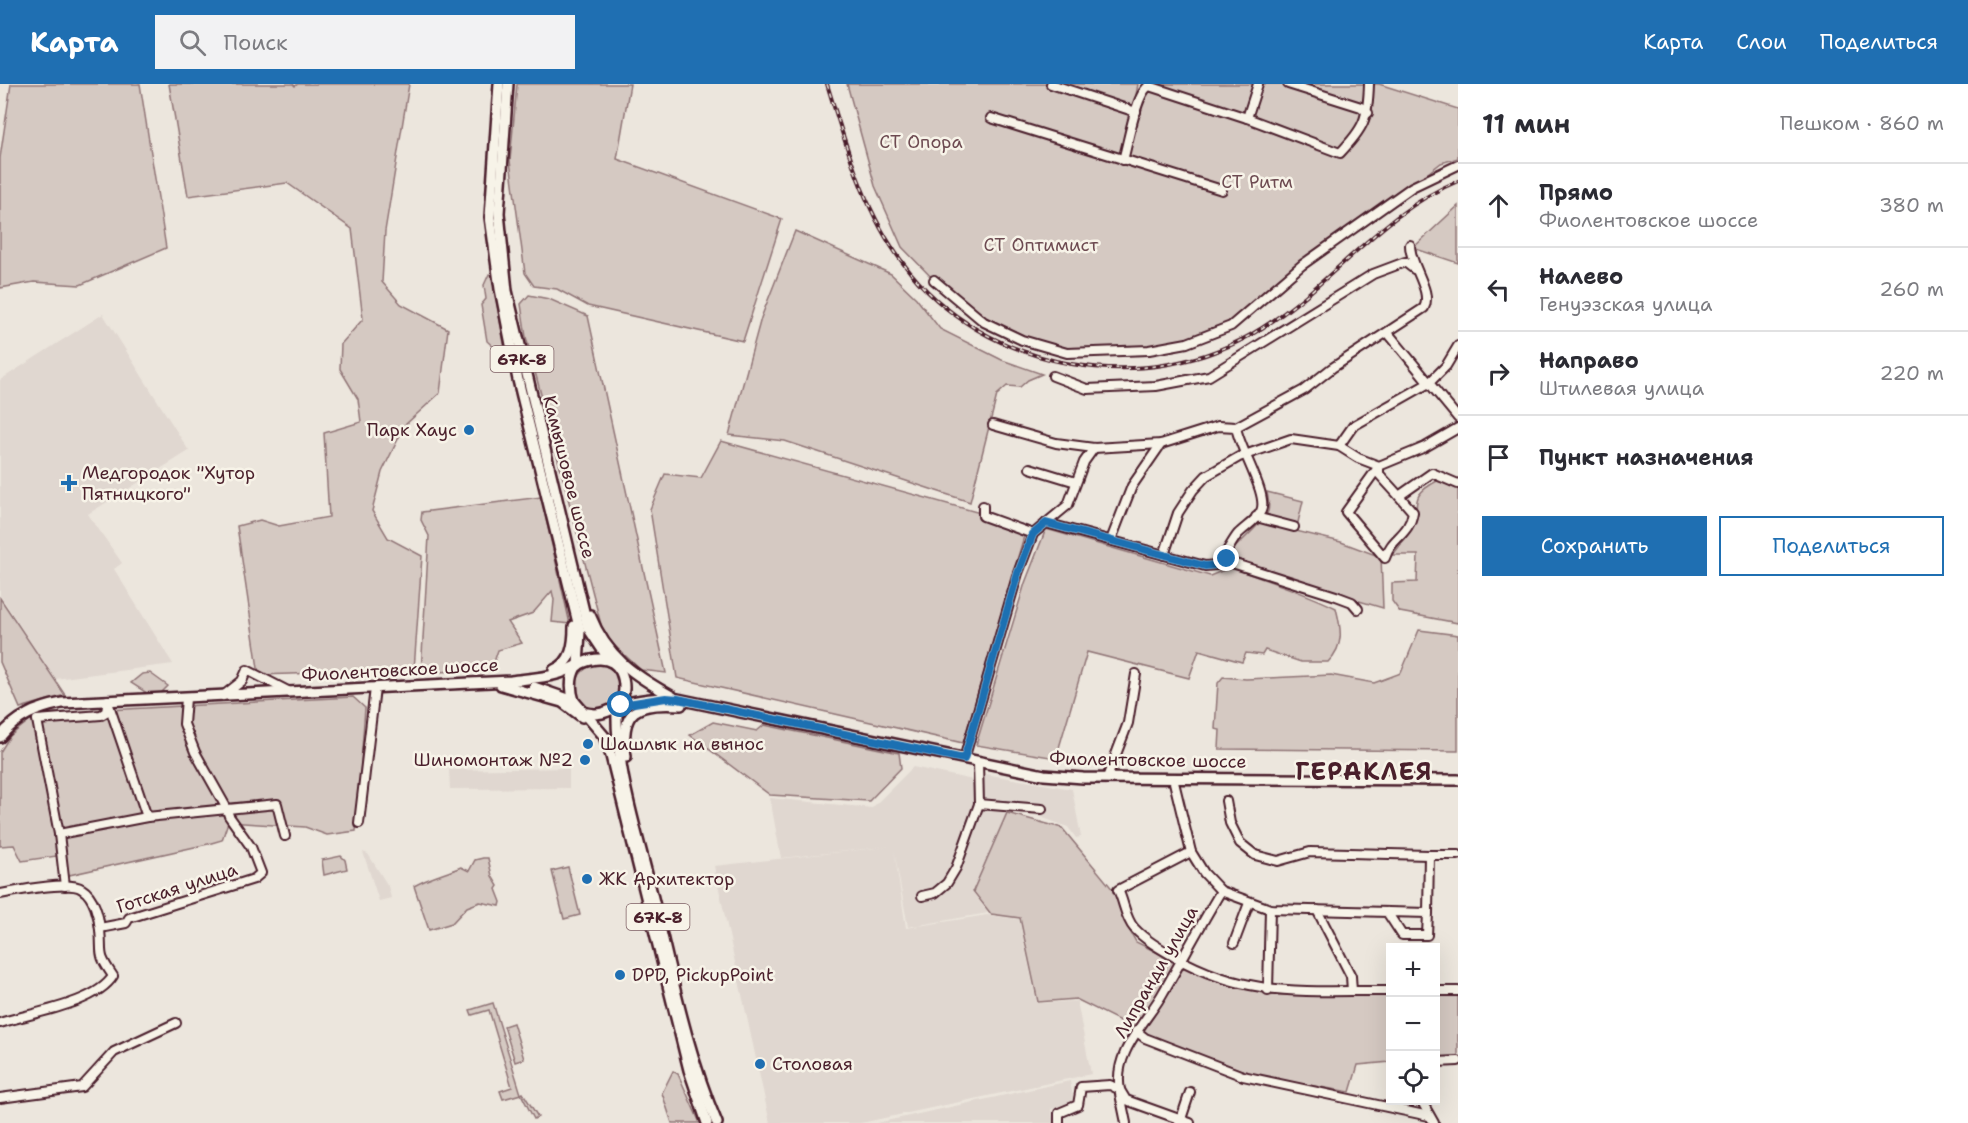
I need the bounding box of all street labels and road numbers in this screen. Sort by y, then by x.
road number: 67К-8 [490,346,554,372]
street label: Камышовое шоссе [537,393,601,561]
street label: Фиолентовское шоссе [301,653,499,687]
street label: Фиолентовское шоссе [1049,746,1247,774]
street label: Готская улица [114,857,240,919]
street label: Липранди улица [1108,901,1204,1043]
road number: 67К-8 [626,904,690,930]

